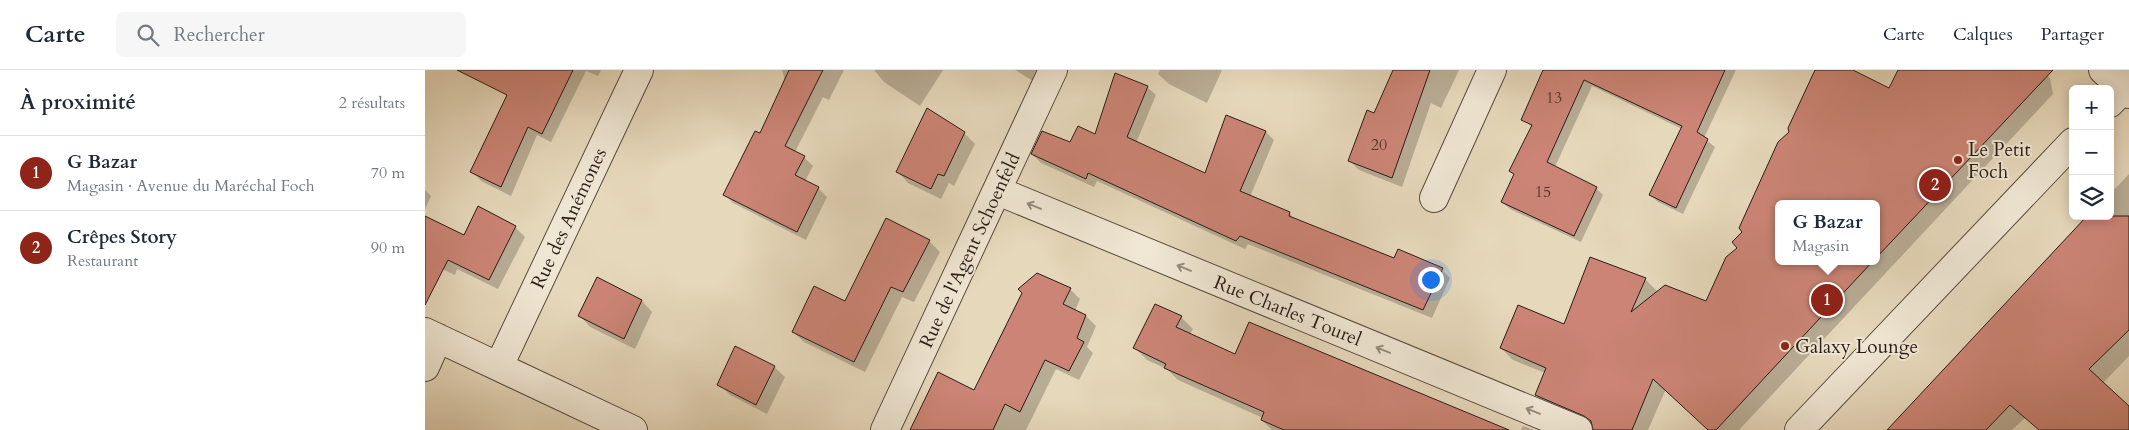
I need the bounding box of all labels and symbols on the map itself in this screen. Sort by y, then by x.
house number: 13 [1546,87,1562,109]
house number: 20 [1371,134,1387,156]
place label: Le Petit Foch [1968,137,2030,185]
street label: Rue des Anémones [525,144,613,293]
street label: Rue de l'Agent Schoenfeld [913,149,1027,352]
marker: Le Petit Foch [1952,154,1964,166]
pin: 2 [1919,166,1951,204]
house number: 15 [1535,181,1551,203]
one-way arrow [1027,200,1042,210]
one-way arrow [1177,262,1192,272]
your location [1418,267,1444,293]
street label: Rue Charles Tourel [1210,269,1366,353]
pin: 1 [1811,281,1843,319]
place label: Galaxy Lounge [1795,334,1918,360]
marker: Galaxy Lounge [1779,340,1791,352]
one-way arrow [1376,344,1391,354]
one-way arrow [1526,406,1541,416]

